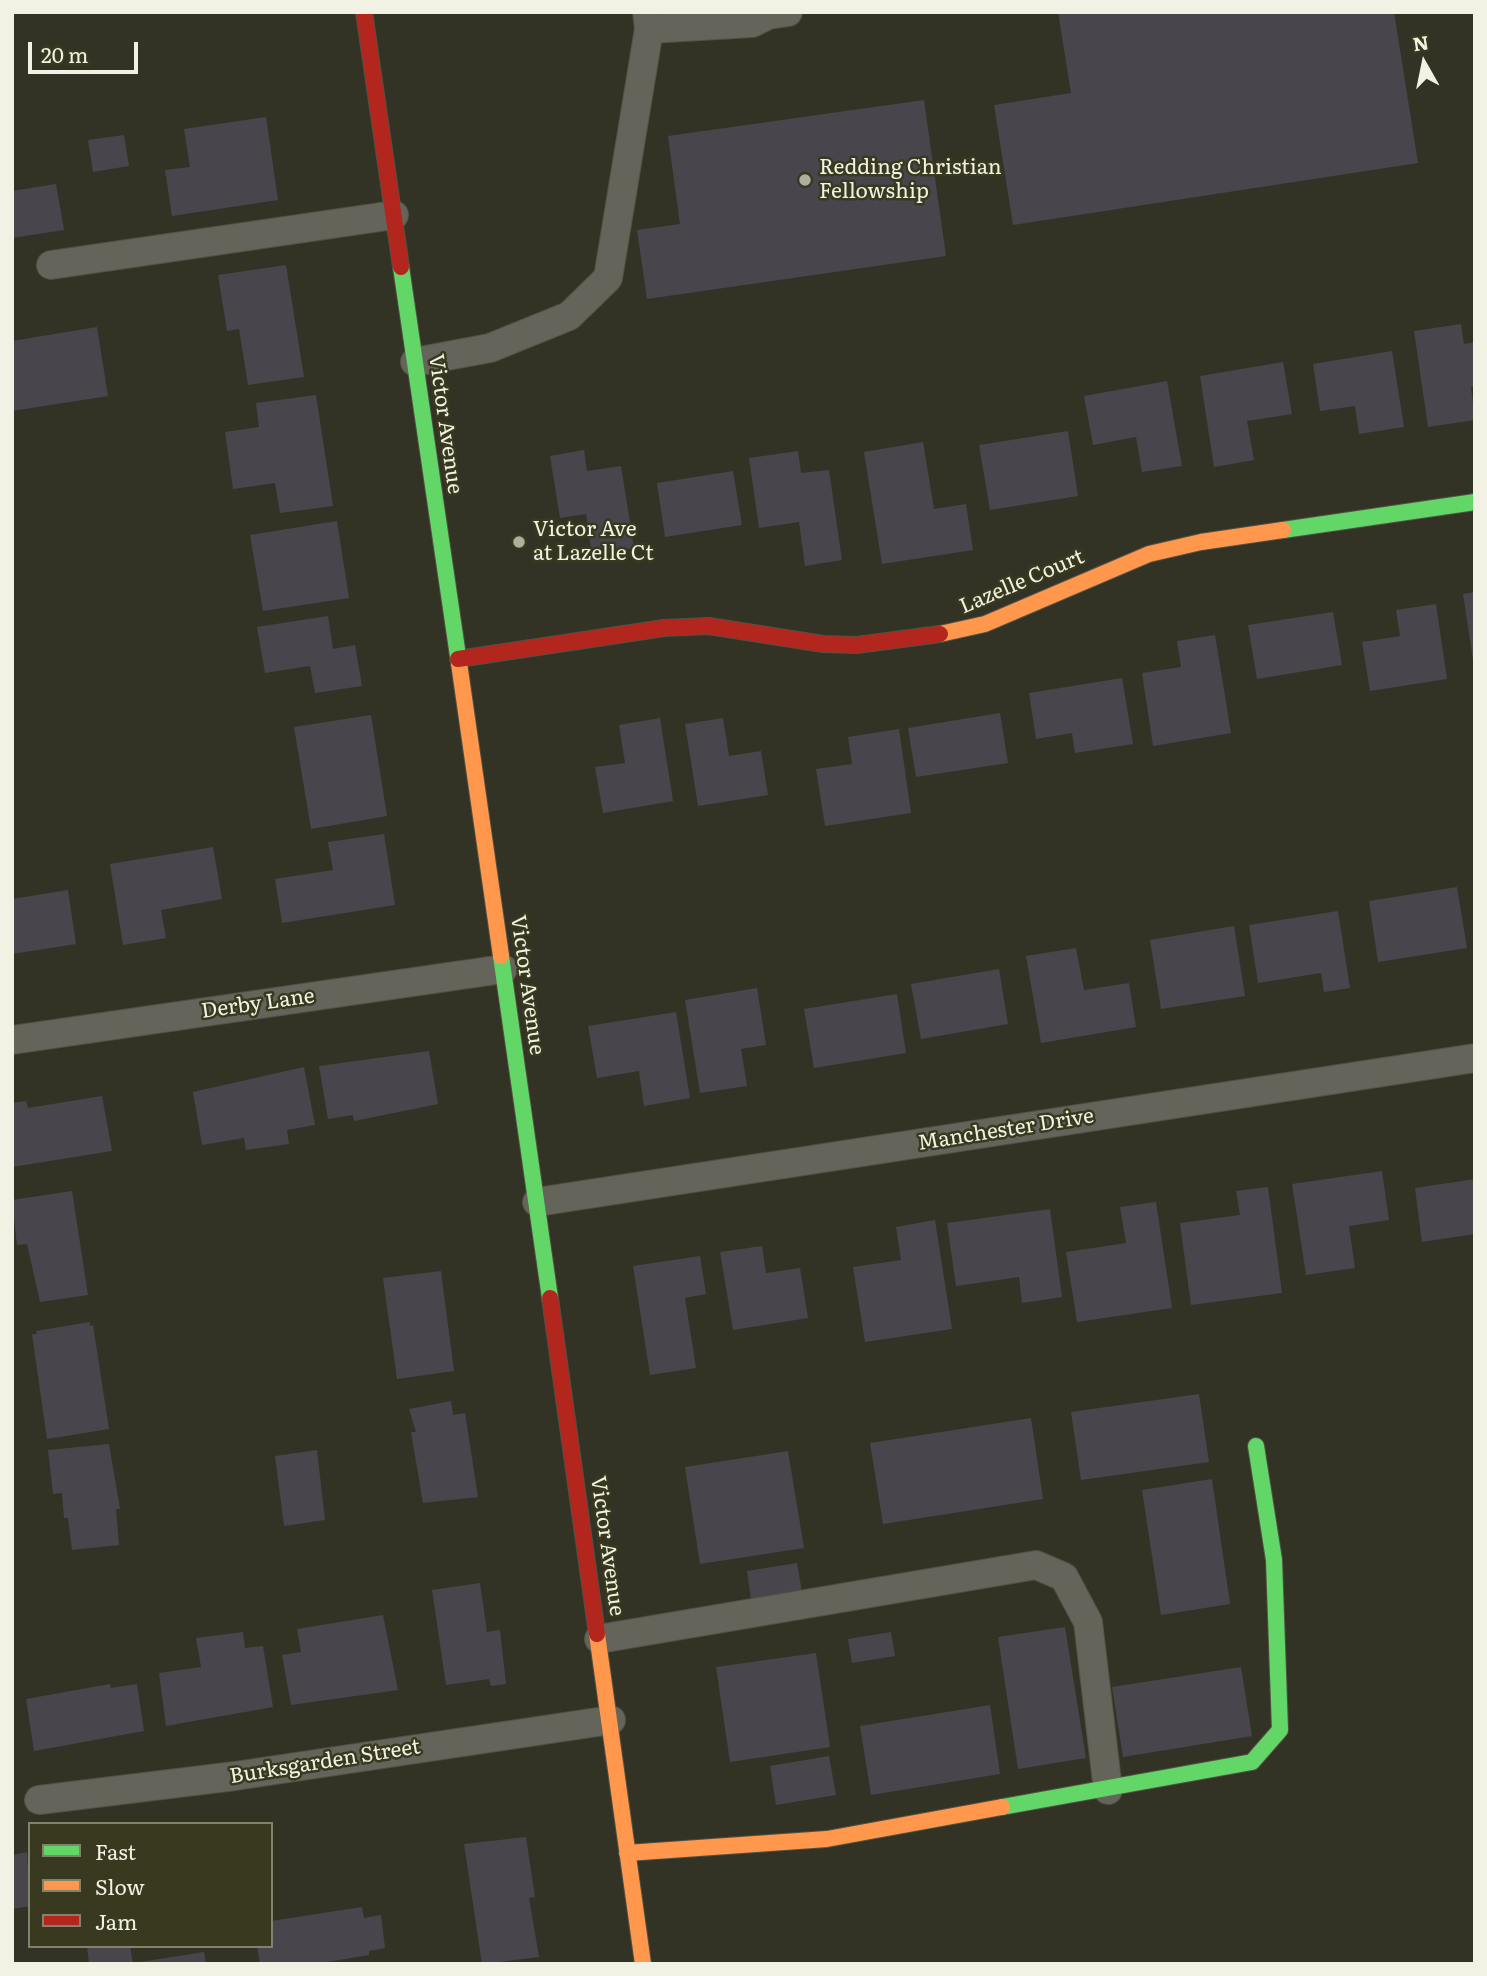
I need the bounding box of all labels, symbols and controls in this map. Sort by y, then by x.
text: N [1411,27,1431,57]
scale bar [32,28,142,72]
north arrow [1389,28,1459,98]
text: 20 m [41,38,88,69]
place label: Redding Christian Fellowship [819,155,1002,205]
marker: Redding Christian Fellowship [797,172,813,188]
street label: Victor Avenue [423,352,467,496]
place label: Victor Ave at Lazelle Ct [533,517,654,567]
marker: Victor Ave at Lazelle Ct [511,534,527,550]
street label: Lazelle Court [956,544,1088,620]
street label: Victor Avenue [505,913,549,1057]
street label: Derby Lane [200,984,316,1024]
street label: Manchester Drive [916,1104,1096,1156]
street label: Victor Avenue [585,1474,629,1618]
street label: Burksgarden Street [228,1734,422,1790]
legend [28,1822,273,1948]
text: Fast [95,1835,136,1866]
text: Slow [95,1870,145,1901]
text: Jam [95,1905,137,1936]

